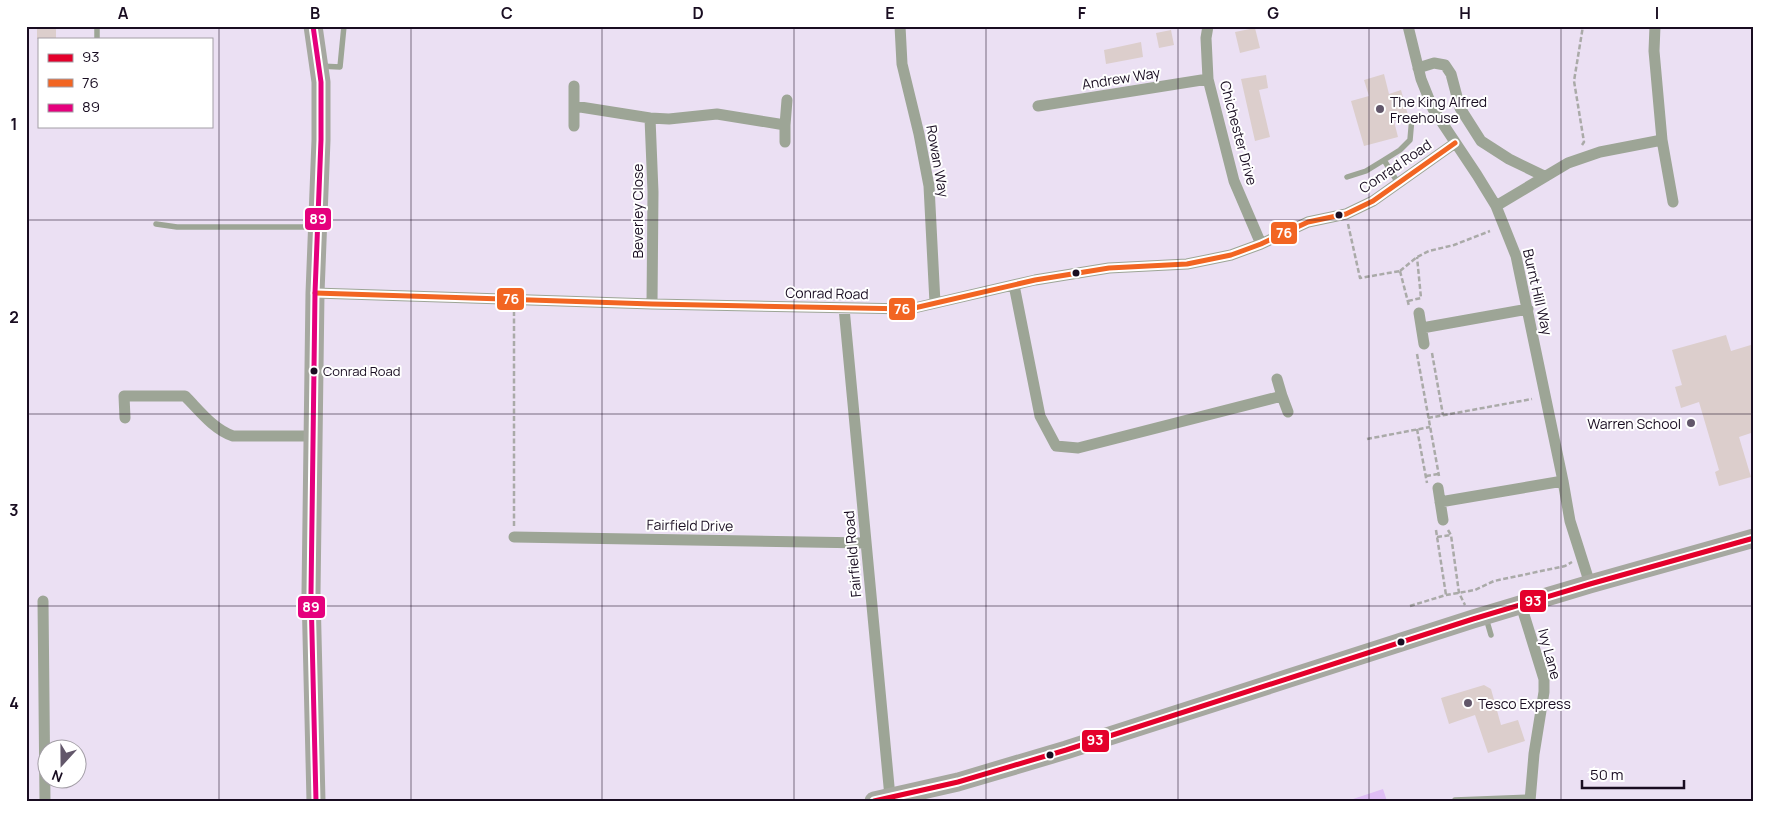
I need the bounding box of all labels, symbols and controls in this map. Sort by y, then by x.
text: A [118,2,129,24]
text: B [310,2,320,24]
text: C [501,2,513,24]
text: D [692,2,704,24]
text: E [885,2,895,24]
text: F [1078,2,1087,24]
text: G [1267,2,1279,24]
text: H [1459,2,1471,24]
text: I [1655,2,1659,24]
legend [38,38,212,128]
text: 93 [82,46,100,67]
street label: Andrew Way [1081,62,1162,94]
text: 76 [82,72,99,93]
street label: Chichester Drive [1216,79,1262,187]
place label: The King Alfred Freehouse [1390,92,1487,127]
text: 89 [82,96,100,117]
marker: The King Alfred Freehouse [1374,103,1386,115]
text: 1 [10,113,18,135]
street label: Rowan Way [922,123,954,199]
street label: Conrad Road [1355,135,1435,197]
street label: Beverley Close [628,163,647,259]
line badge: 89 [304,207,332,231]
text: 89 [309,209,327,228]
unlabelled marker [1334,210,1344,220]
line badge: 76 [1270,221,1298,245]
text: 76 [1276,223,1292,242]
street label: Burnt Hill Way [1519,247,1557,338]
unlabelled marker [1071,268,1081,278]
street label: Conrad Road [785,283,869,303]
line badge: 76 [496,287,525,311]
text: 76 [503,289,519,308]
line badge: 76 [888,297,916,321]
text: 76 [894,299,910,318]
text: 2 [9,306,19,328]
place label: Conrad Road [323,362,400,380]
marker: Conrad Road [309,366,319,376]
place label: Warren School [1587,414,1681,433]
marker: Warren School [1685,417,1697,429]
text: 3 [9,499,19,521]
street label: Fairfield Road [839,510,865,598]
street label: Fairfield Drive [647,515,733,535]
line badge: 93 [1519,589,1547,613]
text: 93 [1525,591,1541,610]
line badge: 89 [297,595,326,619]
text: 89 [302,597,320,616]
street label: Ivy Lane [1534,626,1566,682]
unlabelled marker [1396,637,1406,647]
text: 4 [9,692,19,714]
place label: Tesco Express [1478,694,1571,713]
marker: Tesco Express [1462,697,1474,709]
line badge: 93 [1081,729,1110,753]
text: 93 [1087,730,1103,749]
north arrow [38,740,88,790]
unlabelled marker [1045,750,1055,760]
scale bar [1582,757,1685,789]
text: 50 m [1590,764,1624,785]
text: N [49,766,65,787]

